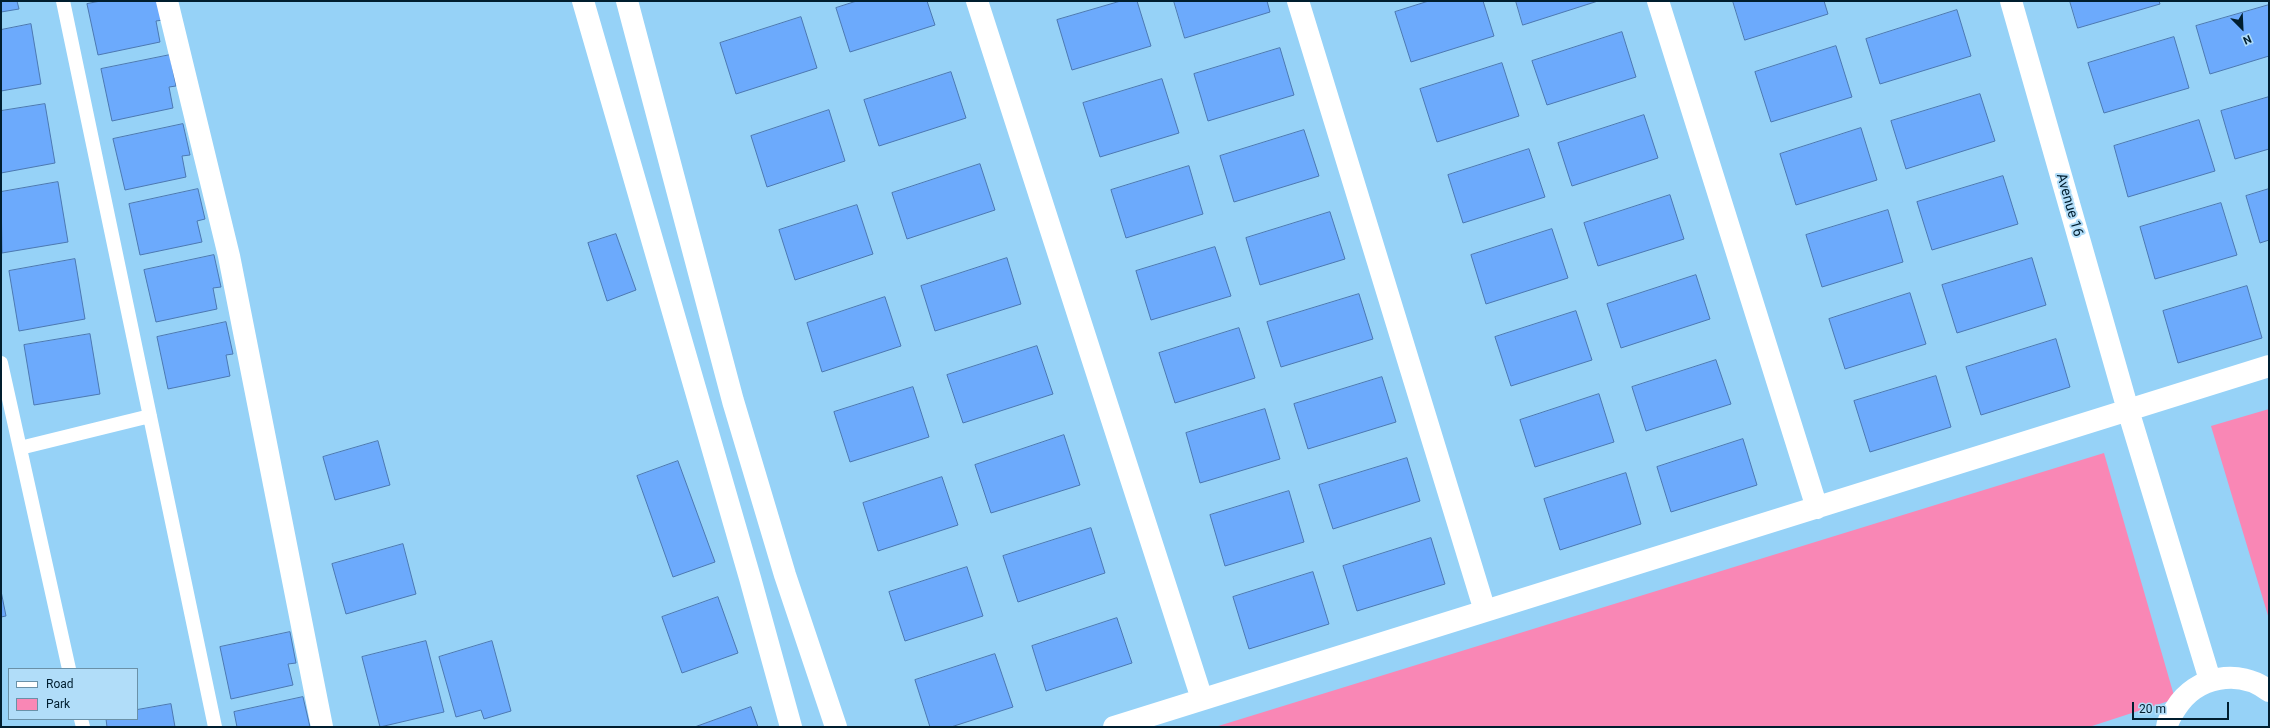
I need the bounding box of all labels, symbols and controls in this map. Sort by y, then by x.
north arrow [2222,8,2262,48]
text: N [2241,32,2253,47]
street label: Avenue 16 [2052,171,2086,239]
legend [8,668,138,720]
text: Road [46,677,74,691]
scale bar [2134,694,2231,720]
text: Park [46,697,70,711]
text: 20 m [2139,702,2166,716]

